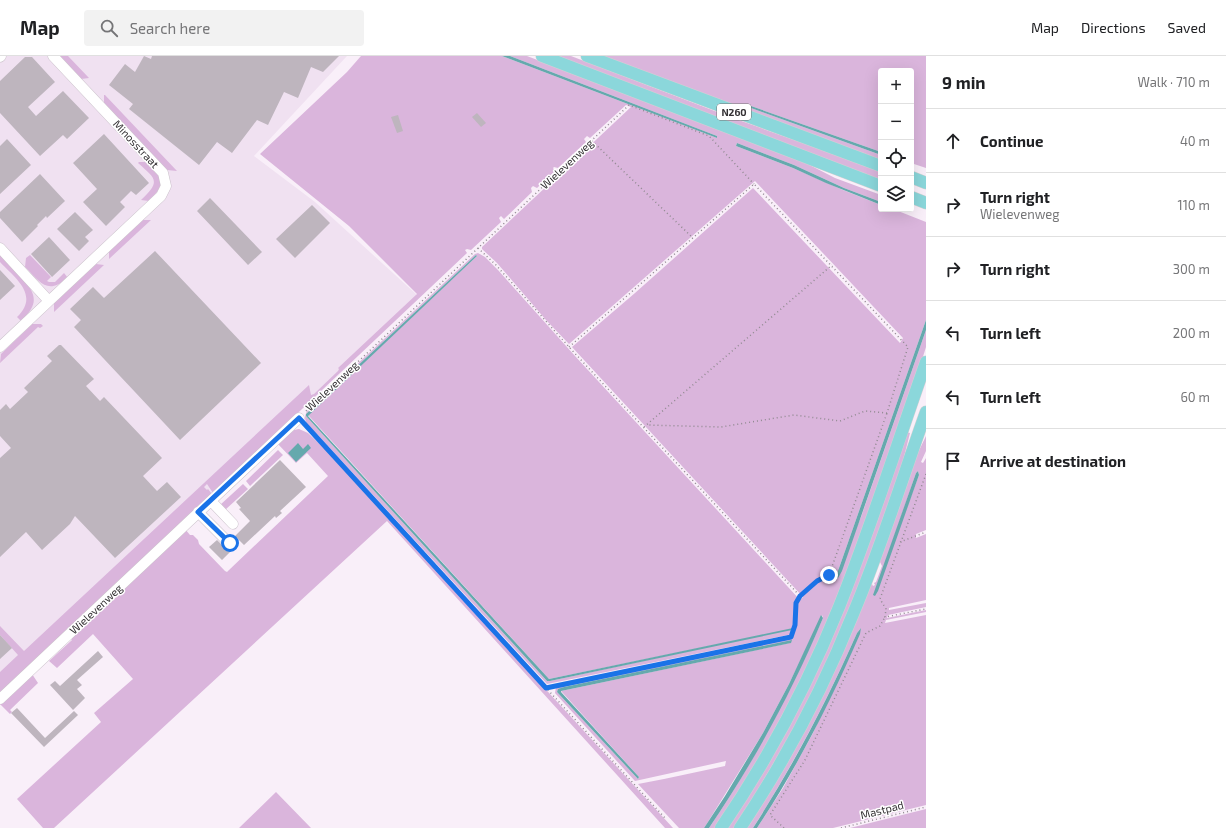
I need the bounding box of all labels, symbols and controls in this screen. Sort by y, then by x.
search box [84,10,364,46]
text: Map [20,16,60,39]
icon: search [98,17,120,39]
text: Search here [130,19,210,37]
text: Map [1031,19,1059,36]
text: Directions [1081,19,1146,36]
text: Saved [1168,19,1206,36]
map controls [878,68,914,212]
button: + [878,68,914,104]
text: 9 min [942,72,986,92]
text: Walk · 710 m [1138,74,1210,90]
road number: N260 [717,104,751,120]
button: − [878,104,914,140]
street label: Minosstraat [111,117,162,170]
icon: ahead [942,130,964,152]
text: Continue [980,132,1043,150]
text: 40 m [1180,133,1210,149]
street label: Wielevenweg [538,136,596,191]
button: locate [878,140,914,176]
button: layers [878,176,914,212]
text: Turn right [980,188,1050,206]
icon: right [942,194,964,216]
text: 110 m [1178,197,1210,213]
text: Wielevenweg [980,206,1060,222]
icon: right [942,258,964,280]
text: Turn right [980,260,1050,278]
text: 300 m [1173,261,1210,277]
icon: left [942,322,964,344]
text: Turn left [980,324,1041,342]
text: 200 m [1173,325,1210,341]
street label: Wielevenweg [303,358,361,413]
icon: left [942,386,964,408]
text: Turn left [980,388,1041,406]
text: 60 m [1180,389,1210,405]
icon: arrive [942,450,964,472]
text: Arrive at destination [980,452,1126,470]
route start [221,534,239,552]
route end [820,566,838,584]
street label: Wielevenweg [67,581,125,636]
street label: Mastpad [859,798,905,821]

